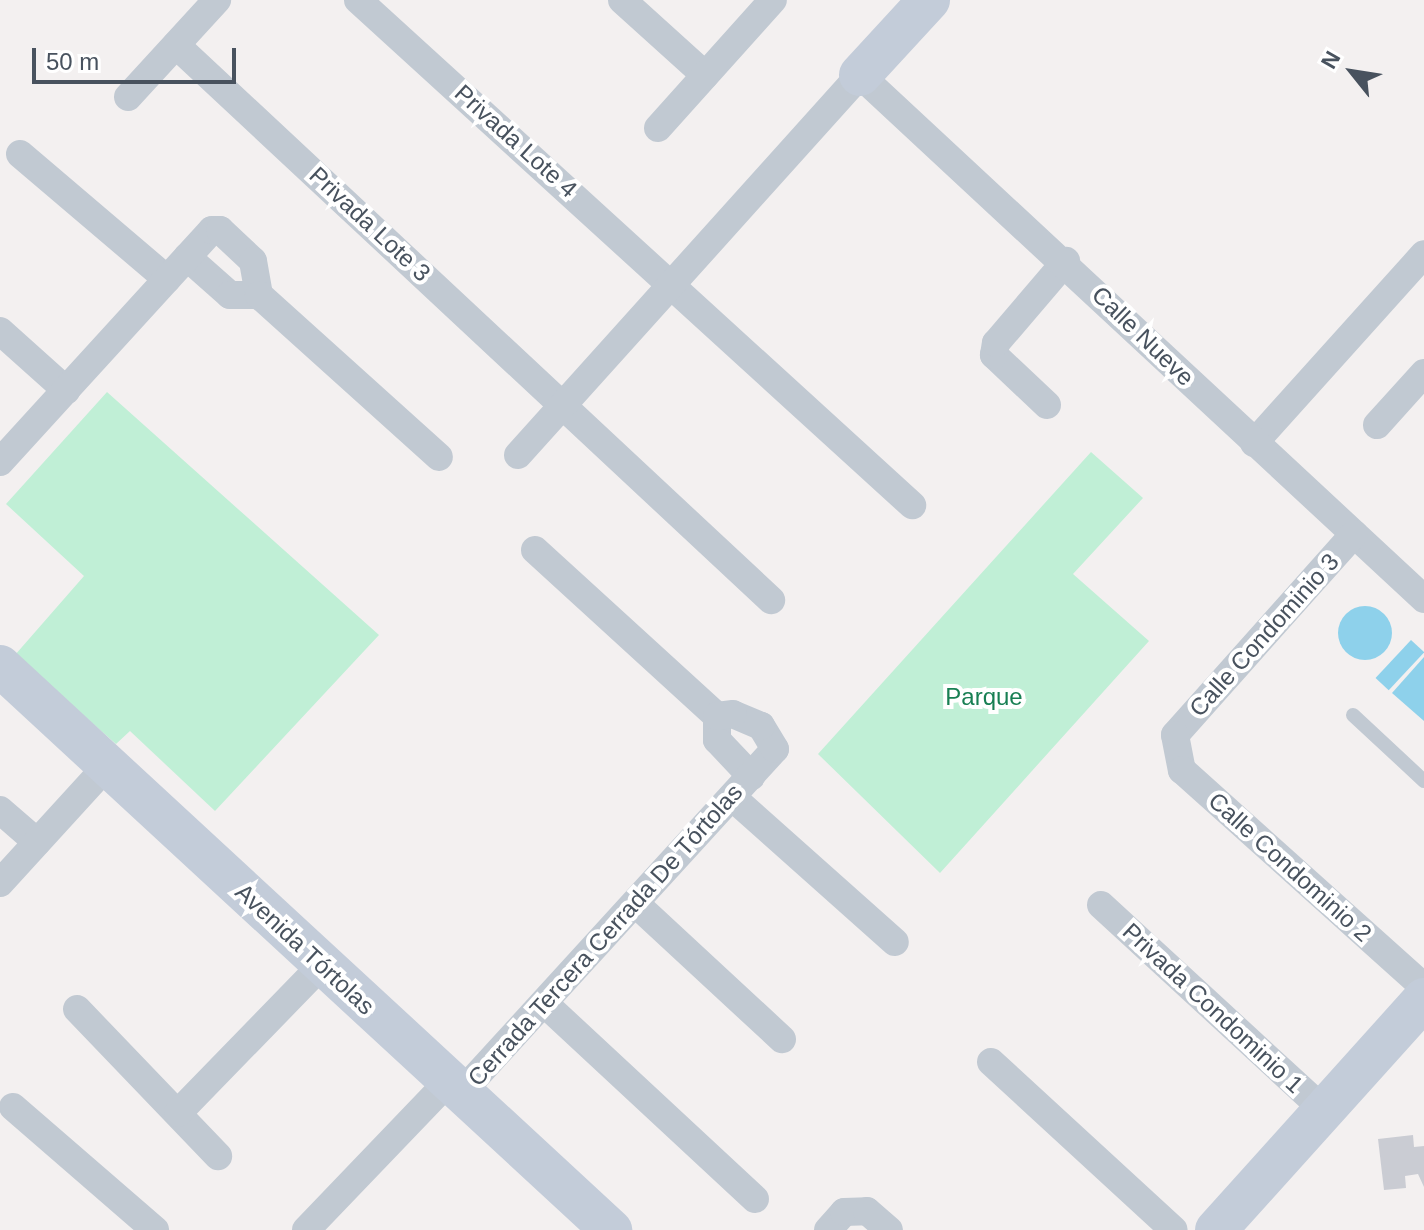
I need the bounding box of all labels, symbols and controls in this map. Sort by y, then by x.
scale bar [36,32,240,82]
north arrow [1312,32,1392,112]
text: N [1316,47,1346,73]
text: 50 m [46,48,99,75]
street label: Privada Lote 4 [449,79,583,203]
street label: Privada Lote 3 [304,161,436,287]
street label: Calle Nueve [1086,280,1200,392]
street label: Calle Condominio 3 [1183,548,1345,722]
park label: Parque [945,683,1023,711]
street label: Cerrada Tercera Cerrada De Tórtolas [461,778,749,1092]
street label: Calle Condominio 2 [1203,786,1377,948]
street label: Avenida Tórtolas [229,877,381,1021]
street label: Privada Condominio 1 [1117,917,1309,1099]

